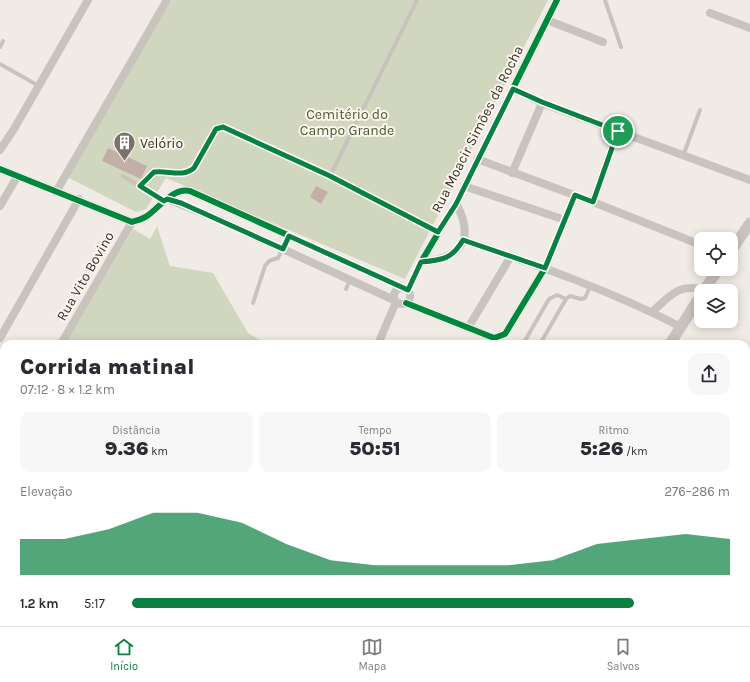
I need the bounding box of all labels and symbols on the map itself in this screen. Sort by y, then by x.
street label: Rua Moacir Simões da Rocha [428,43,527,216]
park label: Cemitério do Campo Grande [300,106,394,139]
pin [601,114,635,148]
building icon: Velório [112,130,138,163]
place label: Velório [140,135,183,152]
street label: Rua Vito Bovino [53,229,118,324]

